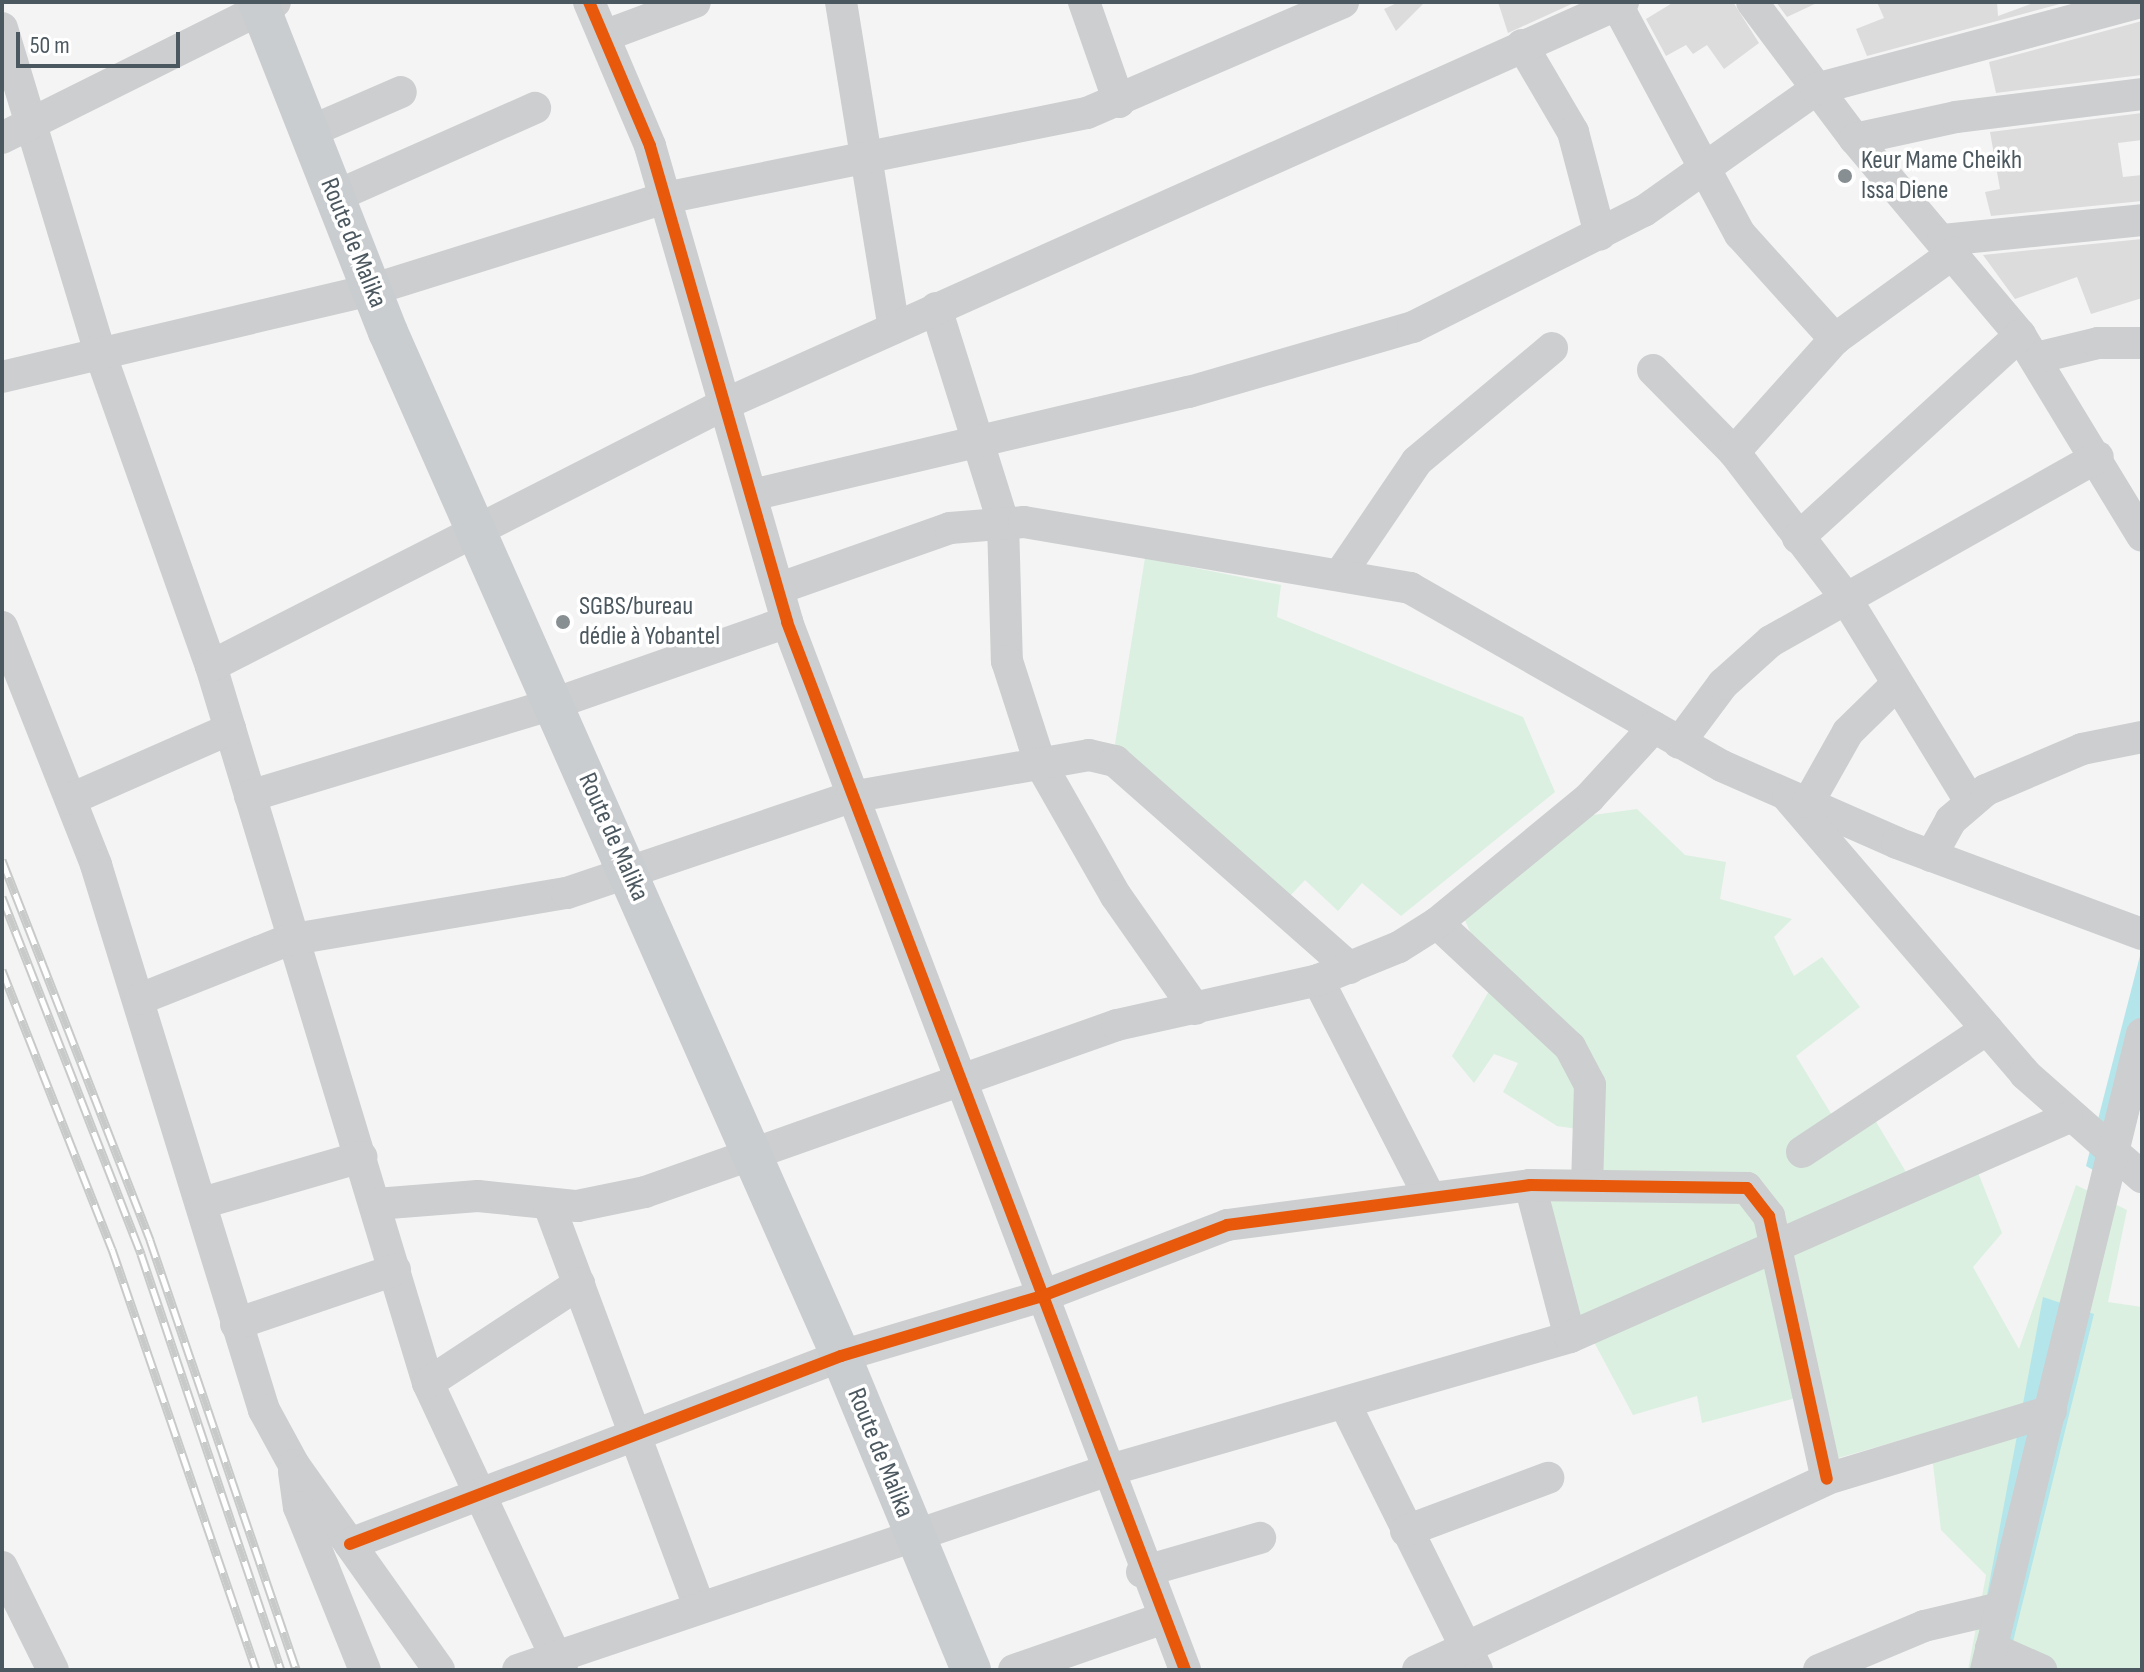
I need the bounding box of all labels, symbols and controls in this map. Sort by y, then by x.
scale bar [20,16,184,66]
text: 50 m [30,31,70,60]
place label: Keur Mame Cheikh Issa Diene [1861,145,2022,206]
marker: Keur Mame Cheikh Issa Diene [1836,167,1854,185]
street label: Route de Malika [313,174,393,312]
place label: SGBS/bureau dédie à Yobantel [579,591,720,652]
marker: SGBS/bureau dédie à Yobantel [554,613,572,631]
street label: Route de Malika [571,768,655,906]
street label: Route de Malika [840,1384,920,1522]

